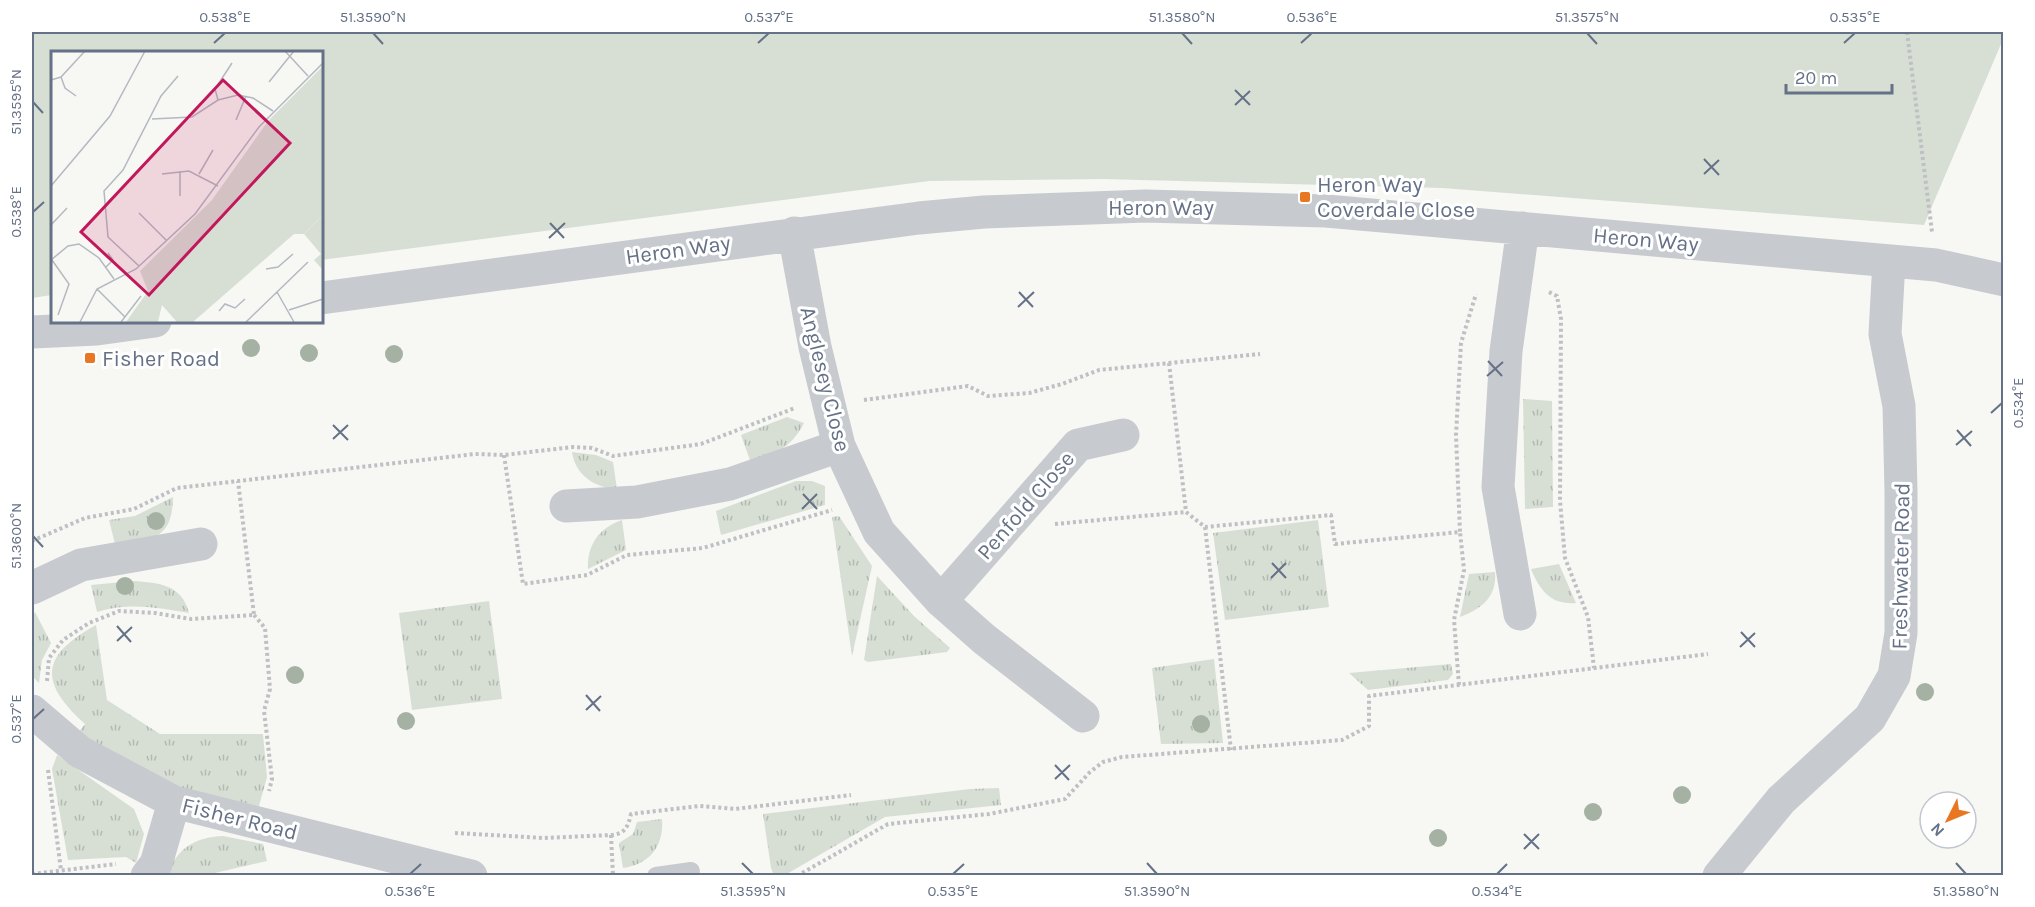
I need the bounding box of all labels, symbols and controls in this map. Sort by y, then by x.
text: 0.538°E [199,8,251,26]
text: 51.3590°N [340,8,406,26]
text: 0.537°E [744,8,794,26]
text: 51.3580°N [1149,8,1215,26]
text: 0.536°E [1286,8,1338,26]
text: 51.3575°N [1555,8,1619,26]
text: 0.535°E [1830,8,1880,26]
inset map [51,51,322,322]
scale bar [1786,57,1892,95]
text: 20 m [1795,67,1837,89]
text: 51.3595°N [7,69,25,135]
place label: Heron Way Coverdale Close [1317,172,1475,223]
text: 0.538°E [7,186,25,238]
marker: Heron Way Coverdale Close [1298,190,1312,204]
street label: Heron Way [1108,195,1214,221]
street label: Heron Way [1592,222,1700,258]
street label: Heron Way [624,230,732,270]
street label: Anglesey Close [794,304,856,455]
place label: Fisher Road [102,346,220,372]
marker: Fisher Road [83,351,97,365]
text: 0.534°E [2009,378,2027,428]
street label: Penfold Close [972,446,1080,565]
street label: Freshwater Road [1887,482,1915,650]
text: 51.3600°N [7,503,25,569]
text: 0.537°E [7,694,25,744]
north arrow [1918,790,1978,850]
street label: Fisher Road [179,792,300,846]
text: N [1927,819,1948,841]
text: 0.536°E [384,882,436,900]
text: 51.3595°N [720,882,786,900]
text: 0.535°E [928,882,978,900]
text: 51.3590°N [1124,882,1190,900]
text: 0.534°E [1472,882,1522,900]
text: 51.3580°N [1933,882,1999,900]

